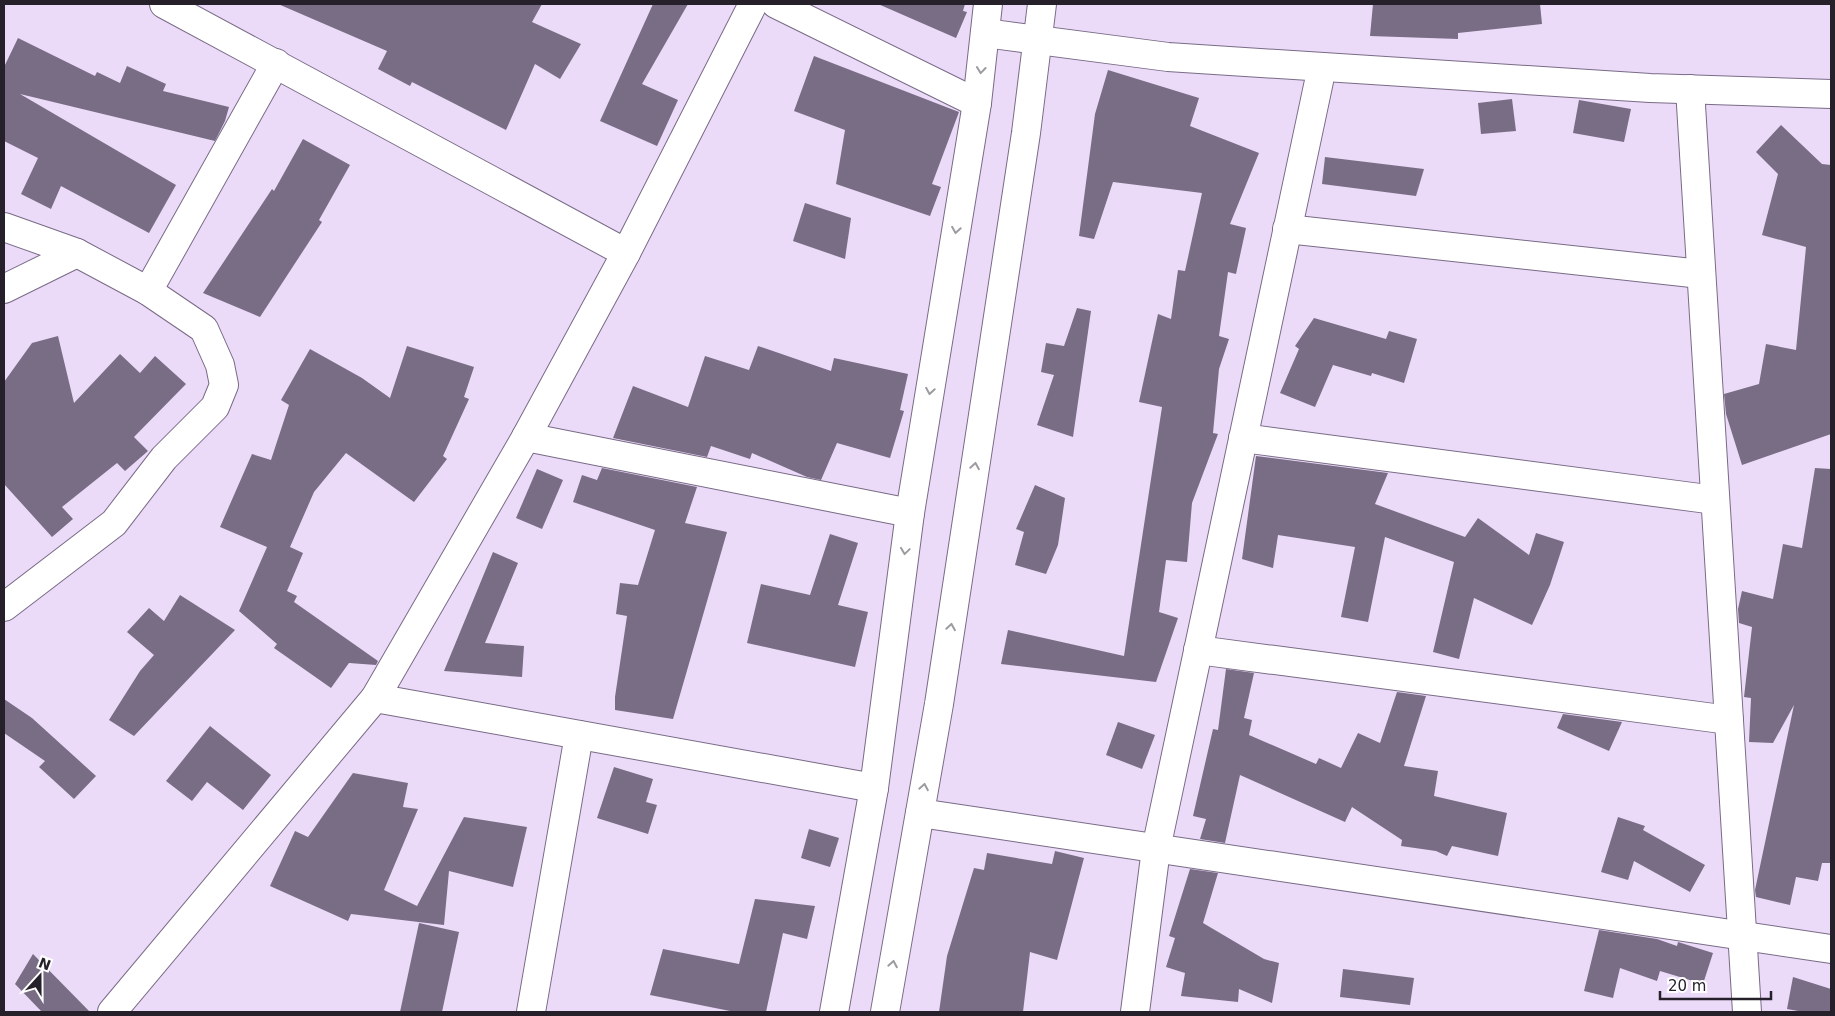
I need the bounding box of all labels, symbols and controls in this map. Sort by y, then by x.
one-way arrow [976,66,987,74]
one-way arrow [952,226,962,235]
one-way arrow [926,386,936,395]
one-way arrow [969,462,980,470]
one-way arrow [900,547,911,555]
one-way arrow [945,622,955,631]
one-way arrow [919,783,929,791]
north arrow [15,951,65,1001]
text: N [36,954,53,973]
one-way arrow [888,960,898,969]
scale bar [1660,968,1771,1000]
text: 20 m [1668,977,1706,995]

